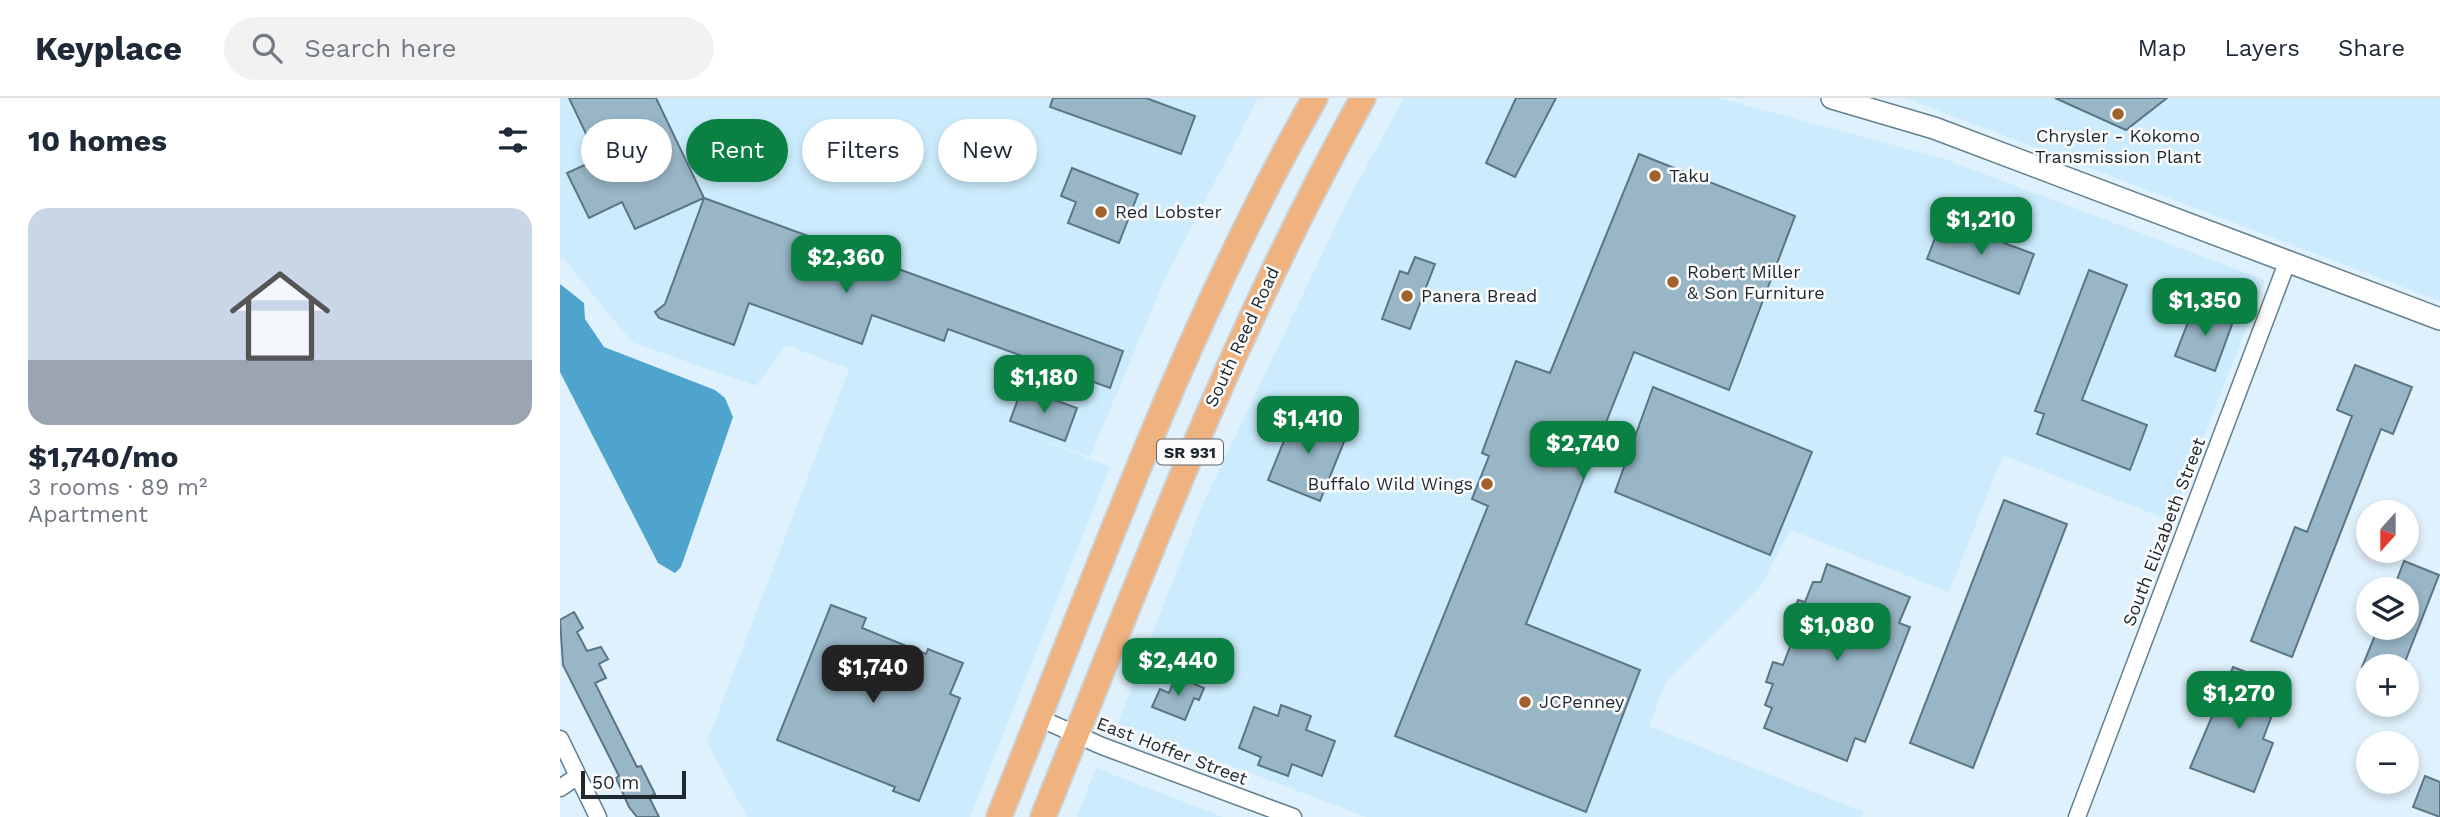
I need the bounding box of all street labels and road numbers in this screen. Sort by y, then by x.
street label: South Reed Road [1200,263,1283,410]
street label: South Elizabeth Street [2118,434,2209,629]
road number: SR 931 [1157,440,1223,464]
street label: East Hoffer Street [1094,712,1251,789]

